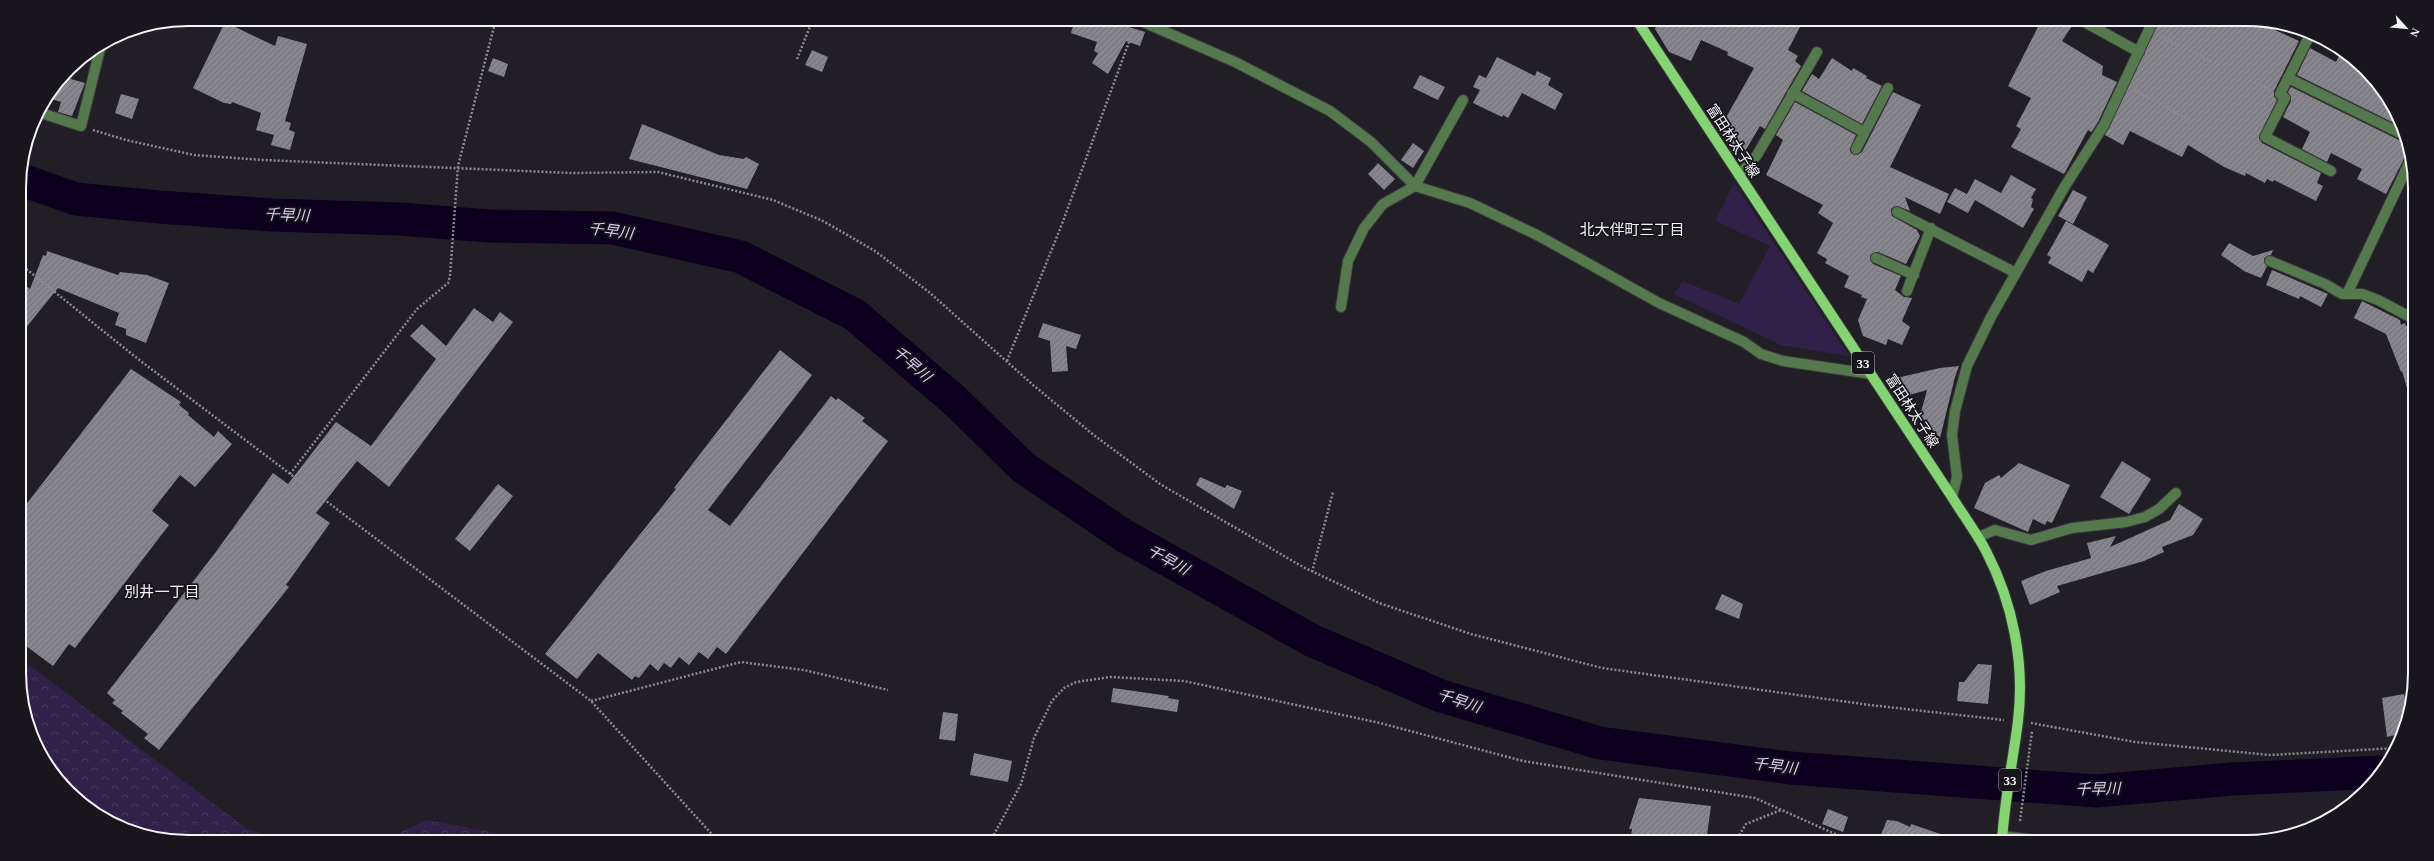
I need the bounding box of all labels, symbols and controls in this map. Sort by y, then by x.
north arrow [2386,8,2426,48]
text: N [2408,26,2422,39]
street label: 富田林太子線 [1704,102,1762,180]
water label: 千早川 [264,206,312,224]
water label: 千早川 [588,220,636,242]
district label: 北大伴町三丁目 [1579,221,1685,238]
water label: 千早川 [890,343,936,386]
road number: 33 [1852,352,1874,374]
street label: 富田林太子線 [1883,372,1941,450]
water label: 千早川 [1144,542,1193,579]
district label: 別井一丁目 [124,583,200,600]
water label: 千早川 [1435,686,1485,716]
water label: 千早川 [1752,755,1800,777]
road number: 33 [1999,769,2021,791]
water label: 千早川 [2075,781,2123,797]

